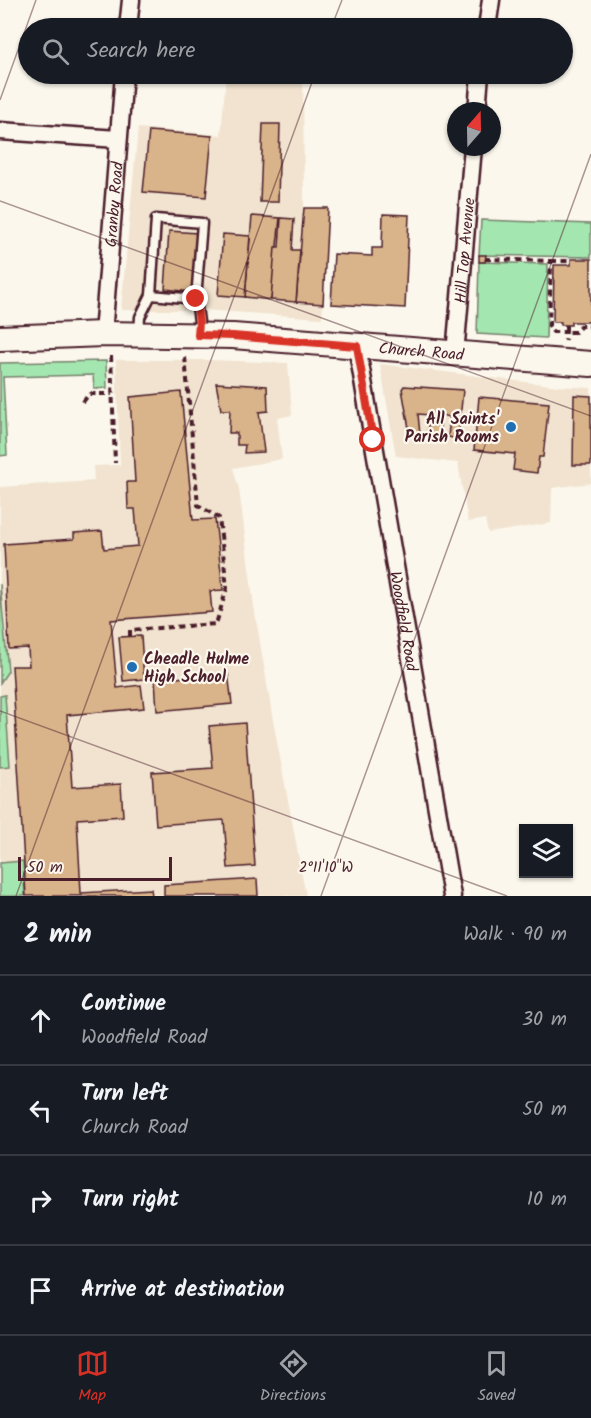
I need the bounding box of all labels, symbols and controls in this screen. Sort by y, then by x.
search box [18,18,573,84]
text: Search here [87,34,195,69]
icon: search [39,35,72,68]
north arrow [447,102,501,156]
street label: Granby Road [99,160,131,248]
street label: Hill Top Avenue [448,197,483,304]
route end [182,285,208,311]
street label: Church Road [378,336,466,368]
place label: All Saints' Parish Rooms [405,407,500,450]
marker: All Saints' Parish Rooms [504,420,518,434]
route start [359,426,385,452]
street label: Woodfield Road [382,569,424,674]
place label: Cheadle Hulme High School [144,647,249,690]
marker: Cheadle Hulme High School [125,660,139,674]
map controls [519,824,573,878]
button: layers [519,824,573,878]
scale bar [18,854,172,882]
text: 50 m [27,855,63,880]
text: 2°11'10"W [299,856,353,880]
text: 2 min [24,914,92,956]
text: Walk · 90 m [463,919,567,951]
text: Continue [81,987,166,1022]
icon: ahead [24,1004,57,1037]
text: 30 m [522,1004,567,1036]
text: Woodfield Road [81,1022,207,1054]
text: Turn left [81,1077,168,1112]
icon: left [24,1094,57,1127]
text: 50 m [522,1094,567,1126]
text: Church Road [81,1112,188,1144]
text: Turn right [81,1183,179,1218]
icon: right [24,1184,57,1217]
text: 10 m [527,1184,567,1216]
text: Arrive at destination [81,1273,284,1308]
icon: arrive [24,1274,57,1307]
tab: Map [76,1347,109,1408]
tab: Directions [260,1347,326,1408]
tab: Saved [477,1347,515,1408]

